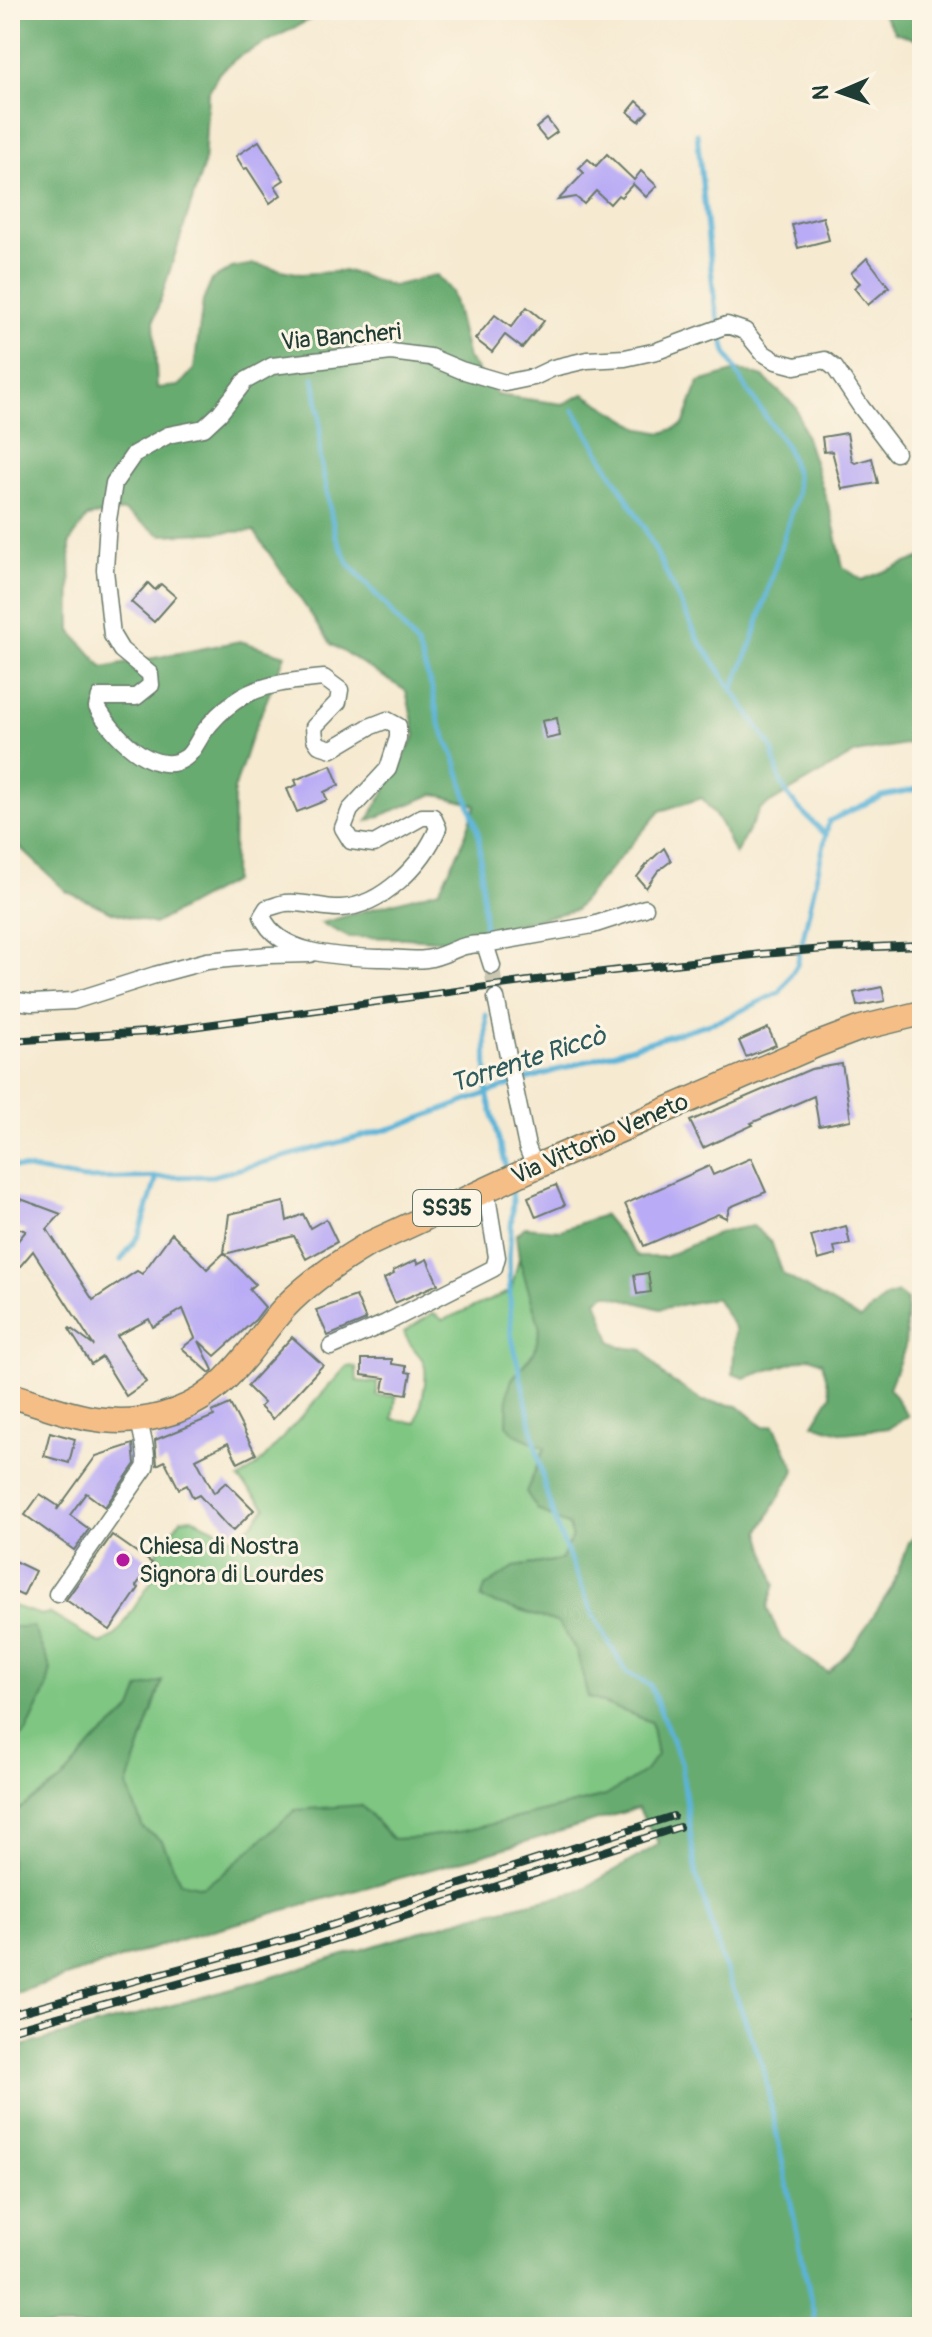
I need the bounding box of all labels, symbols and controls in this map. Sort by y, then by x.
north arrow [800,52,880,132]
text: N [807,85,835,101]
street label: Via Bancheri [280,317,402,357]
water label: Torrente Riccò [446,1019,611,1100]
street label: Via Vittorio Veneto [507,1087,693,1191]
road number: SS35 [413,1190,481,1226]
place label: Chiesa di Nostra Signora di Lourdes [139,1532,324,1589]
marker: Chiesa di Nostra Signora di Lourdes [114,1551,132,1569]

